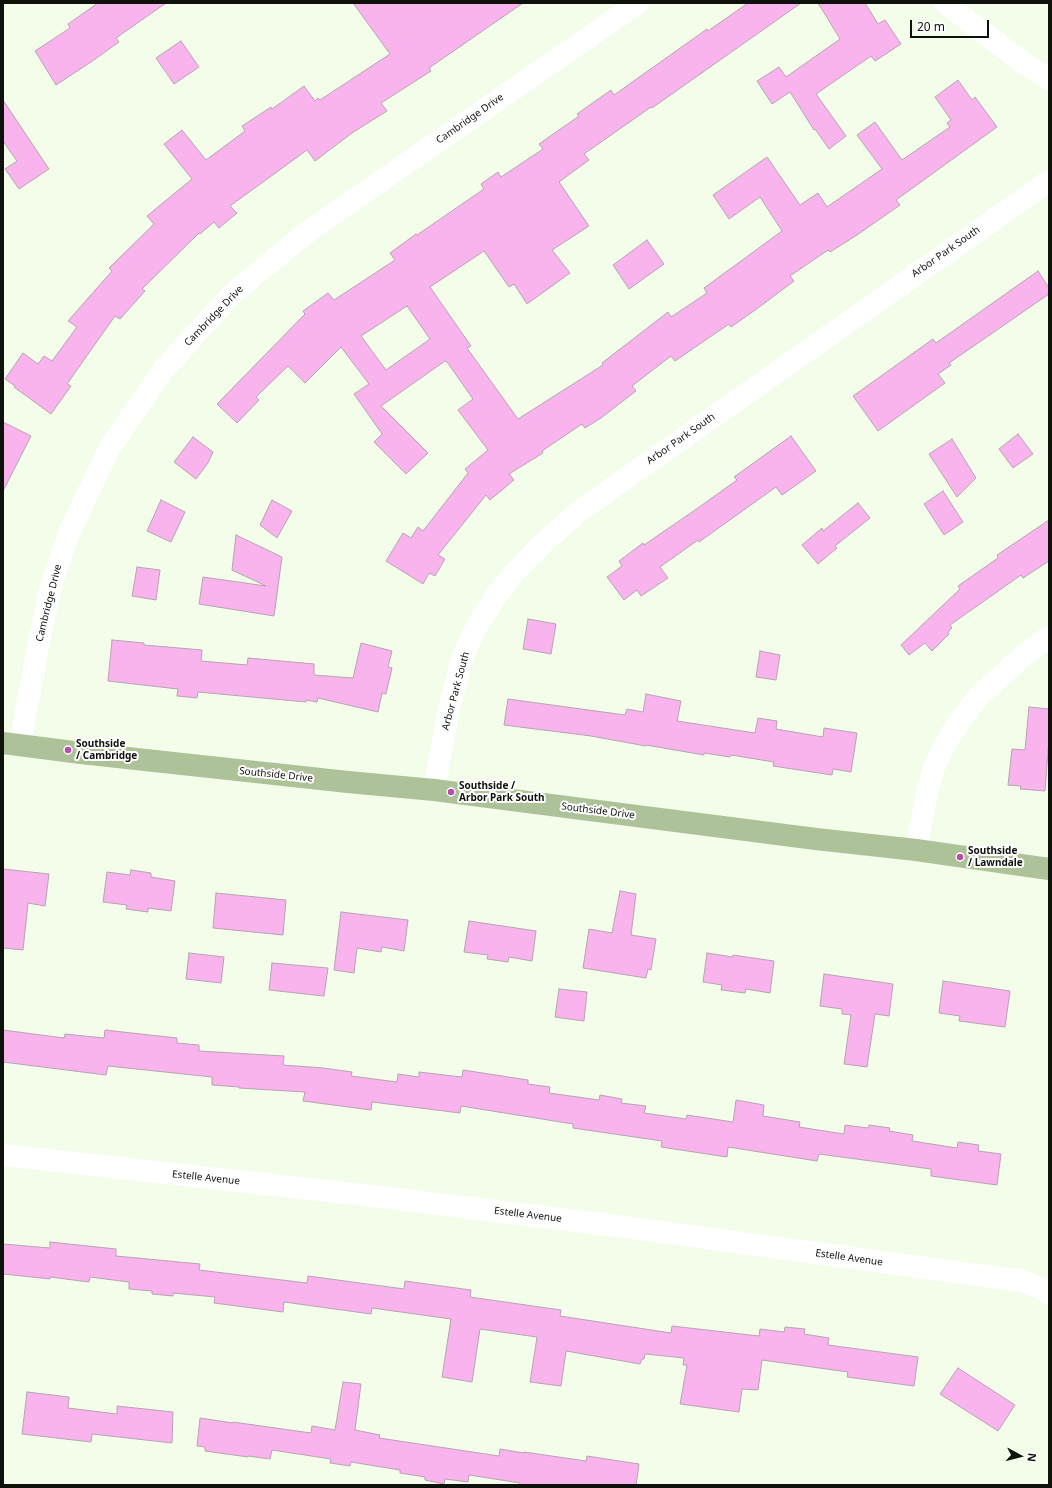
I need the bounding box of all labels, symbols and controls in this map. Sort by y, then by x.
scale bar [912,12,991,38]
text: 20 m [917,18,945,35]
street label: Cambridge Drive [434,91,506,147]
street label: Arbor Park South [910,224,982,280]
street label: Cambridge Drive [182,283,246,349]
street label: Arbor Park South [645,411,717,467]
street label: Cambridge Drive [34,563,64,643]
street label: Arbor Park South [440,650,472,732]
place label: Southside / Cambridge [76,738,137,762]
marker: Southside / Cambridge [63,745,73,755]
street label: Southside Drive [239,765,313,785]
place label: Southside / Arbor Park South [459,780,545,804]
marker: Southside / Arbor Park South [446,787,456,797]
street label: Southside Drive [561,801,635,821]
place label: Southside / Lawndale [968,845,1023,868]
marker: Southside / Lawndale [955,852,965,862]
street label: Estelle Avenue [172,1168,240,1188]
street label: Estelle Avenue [493,1205,563,1225]
street label: Estelle Avenue [814,1247,884,1269]
north arrow [1000,1436,1040,1476]
text: N [1024,1452,1040,1463]

